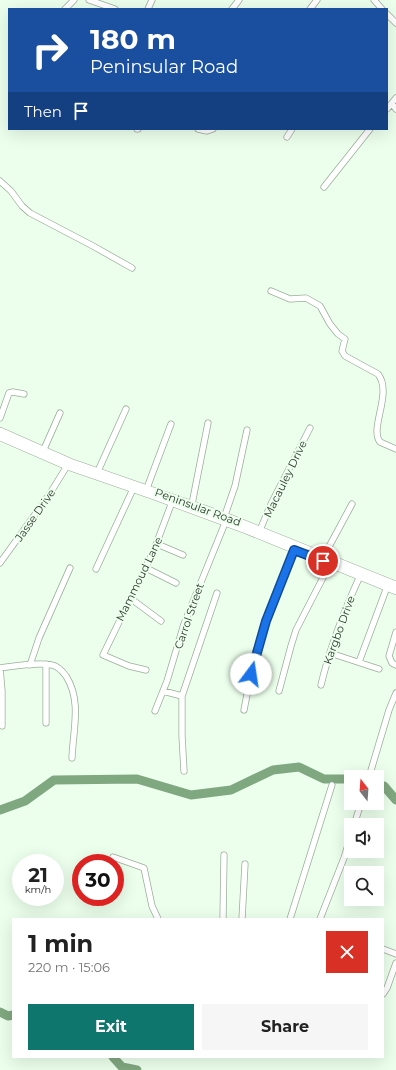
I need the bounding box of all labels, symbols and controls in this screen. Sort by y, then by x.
text: 180 m [90,22,176,56]
icon: right [24,24,76,76]
text: Peninsular Road [90,56,238,78]
icon: arrive [70,100,92,122]
text: Then [24,102,62,121]
street label: Macauley Drive [260,438,310,520]
street label: Peninsular Road [153,485,243,529]
street label: Jasse Drive [11,486,58,545]
street label: Mammoud Lane [113,534,166,623]
pin [306,544,340,578]
icon: arrive [312,550,334,572]
street label: Carrol Street [171,581,207,651]
street label: Kargbo Drive [320,593,358,666]
position arrow [230,653,272,695]
north arrow [344,770,384,810]
map controls [344,770,384,906]
button: sound [344,818,384,858]
speed limit sign: 30 [72,854,124,906]
text: 21 [28,863,48,887]
button: search [344,866,384,906]
text: km/h [25,883,51,896]
text: 1 min [28,929,93,958]
button: close [326,931,368,973]
text: 220 m · 15:06 [28,959,110,975]
button: Exit [28,1004,194,1050]
button: Share [202,1004,368,1050]

